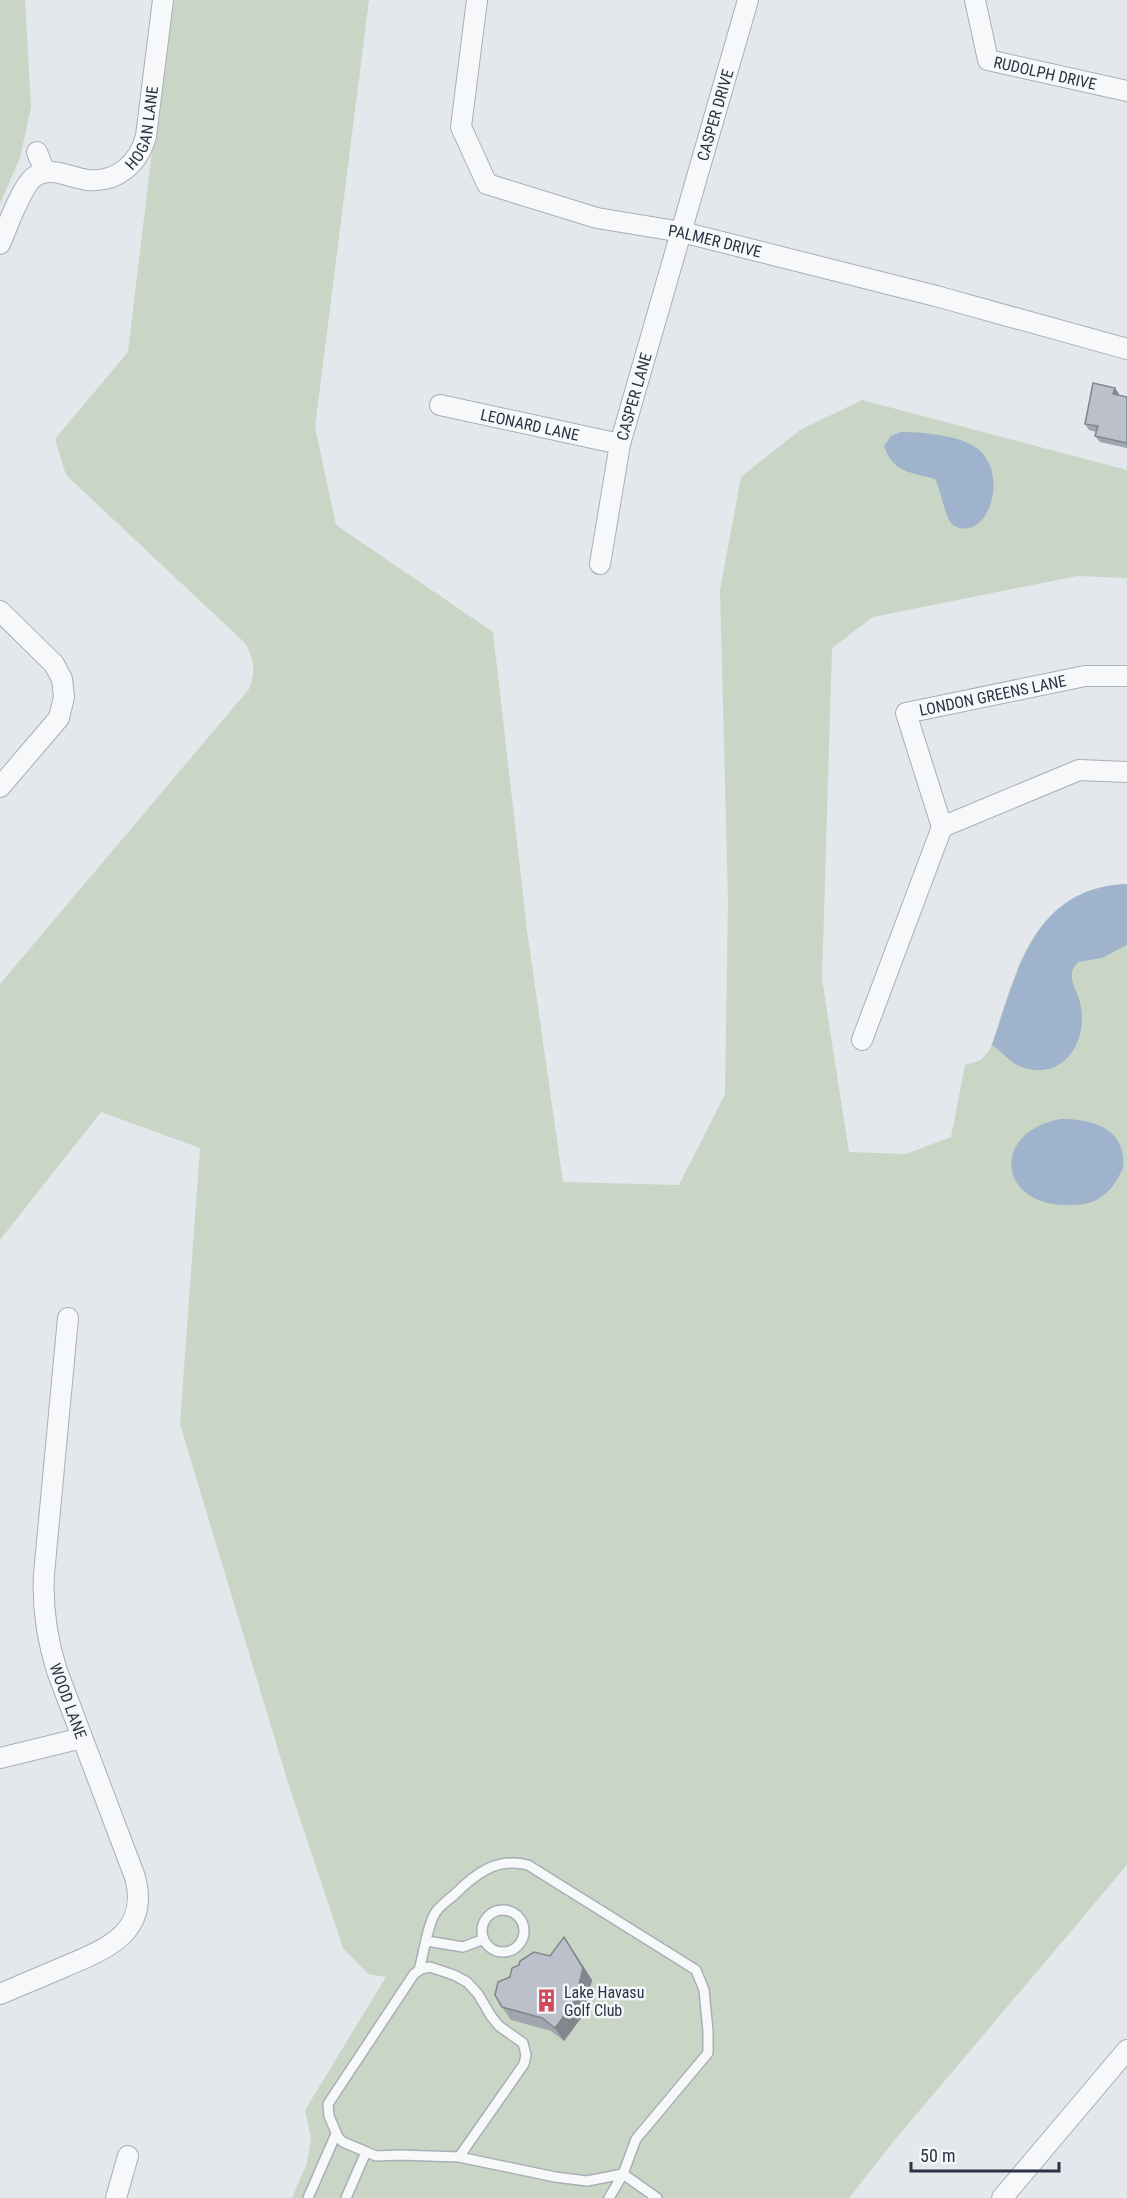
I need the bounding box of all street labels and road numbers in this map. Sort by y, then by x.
street label: RUDOLPH DRIVE [992,52,1099,93]
street label: CASPER DRIVE [693,67,737,163]
street label: HOGAN LANE [121,85,162,174]
street label: PALMER DRIVE [667,220,764,261]
street label: CASPER LANE [612,350,655,443]
street label: LEONARD LANE [479,405,581,444]
street label: LONDON GREENS LANE [917,671,1068,720]
street label: WOOD LANE [46,1661,90,1741]

